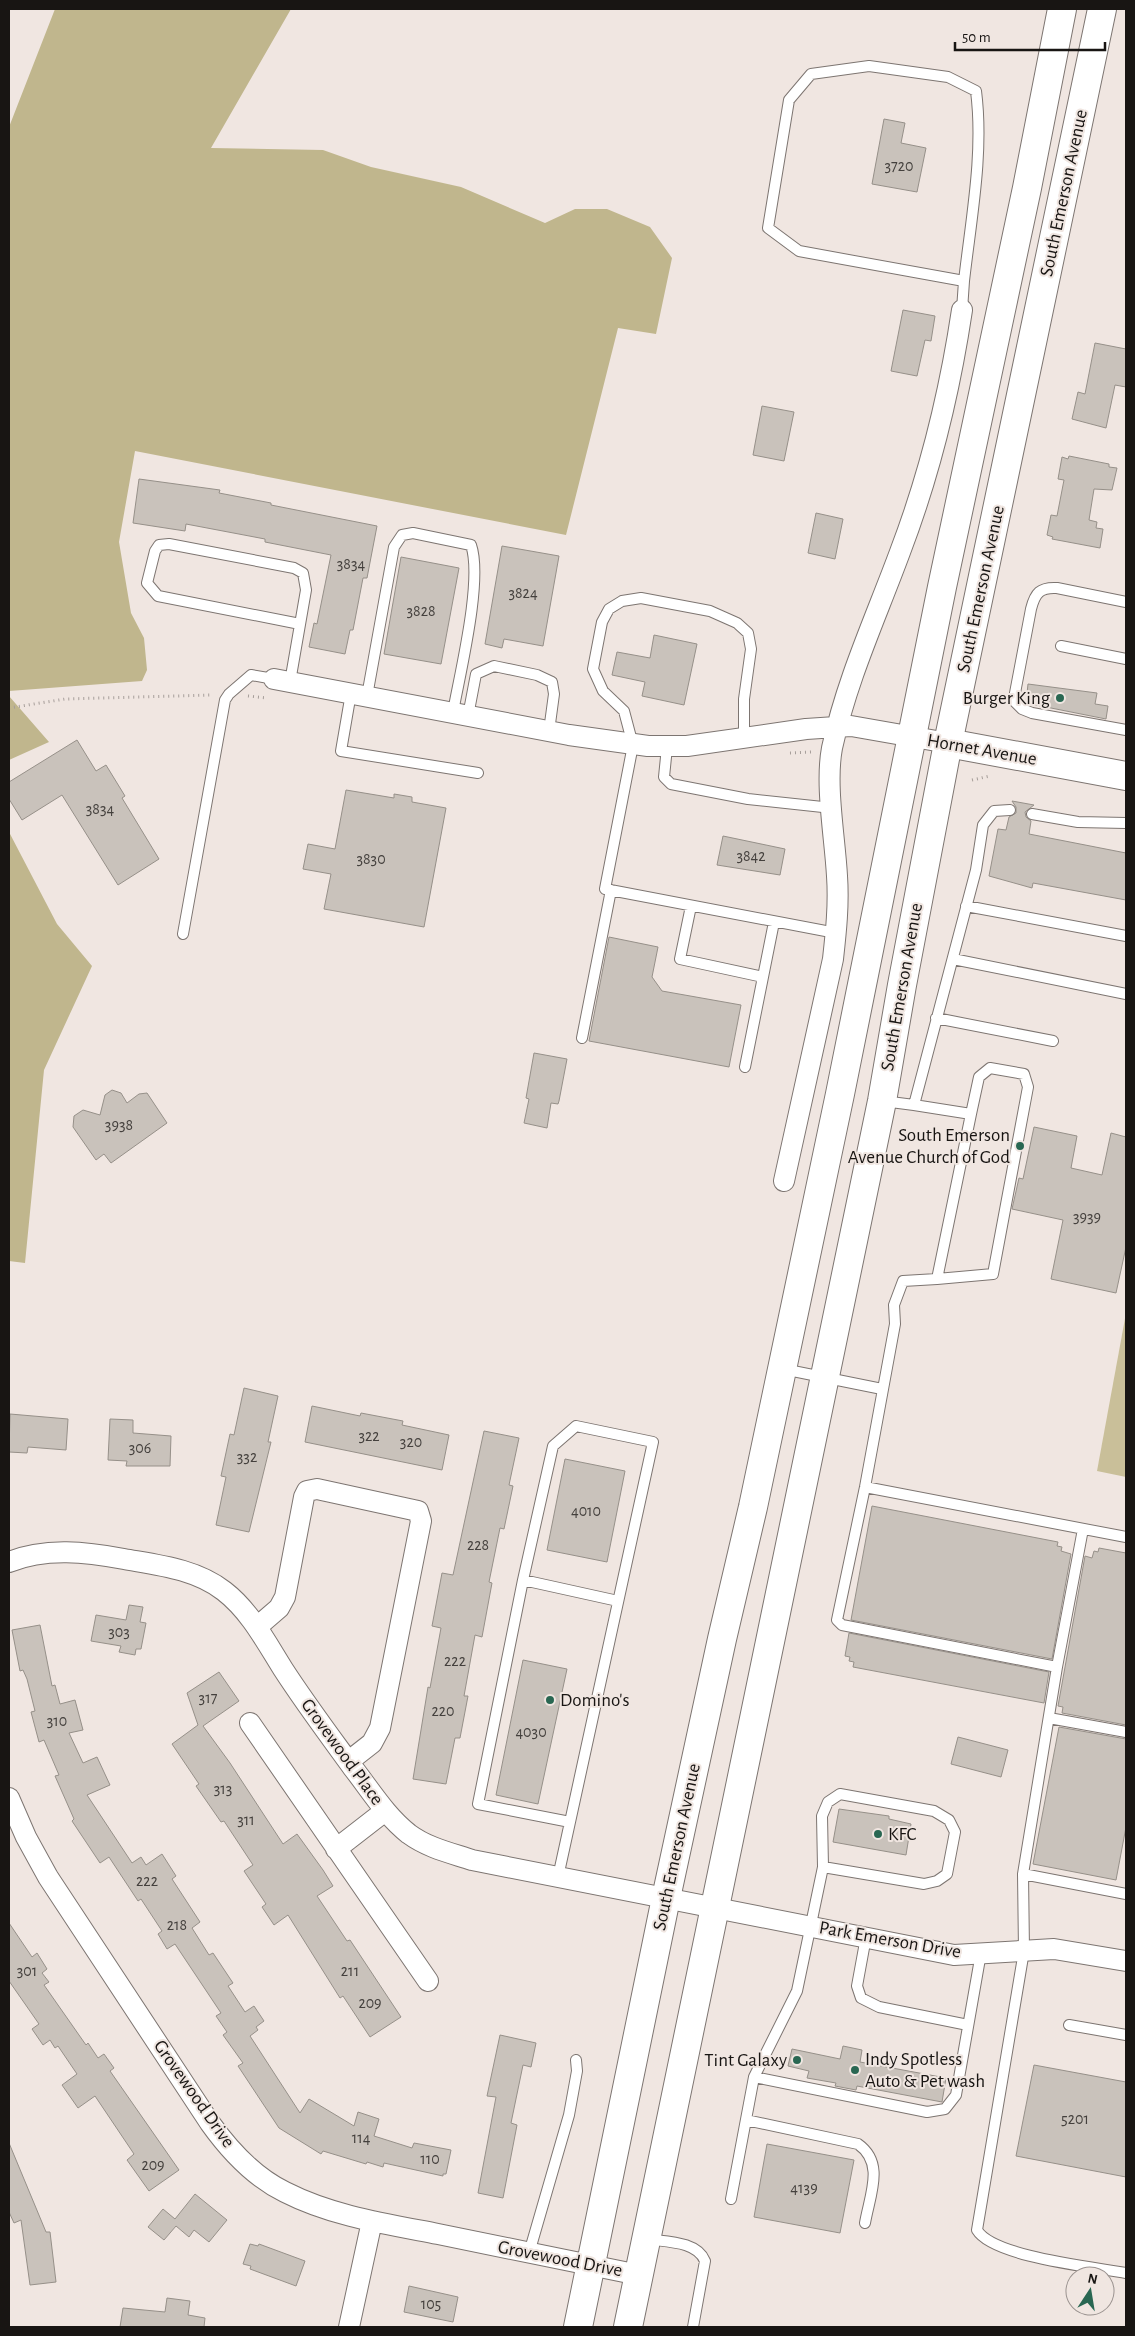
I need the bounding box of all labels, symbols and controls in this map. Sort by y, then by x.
scale bar [955,20,1105,52]
text: 50 m [962,30,991,45]
street label: South Emerson Avenue [1037,108,1091,278]
house number: 3720 [885,158,914,174]
street label: South Emerson Avenue [954,504,1008,674]
house number: 3834 [337,556,366,572]
house number: 3824 [508,585,538,601]
house number: 3828 [406,603,436,619]
place label: Burger King [963,689,1051,708]
marker: Burger King [1054,692,1066,704]
street label: Hornet Avenue [926,731,1038,769]
house number: 3834 [86,801,115,817]
house number: 3842 [736,848,766,864]
house number: 3830 [356,851,386,867]
street label: South Emerson Avenue [878,902,926,1072]
house number: 3938 [105,1117,133,1133]
place label: South Emerson Avenue Church of God [848,1126,1010,1167]
marker: South Emerson Avenue Church of God [1014,1140,1026,1152]
house number: 3939 [1073,1209,1101,1225]
house number: 322 [358,1428,380,1444]
house number: 320 [400,1434,422,1450]
house number: 306 [129,1440,151,1456]
house number: 332 [237,1449,257,1465]
house number: 4010 [571,1503,601,1519]
house number: 228 [467,1537,489,1553]
house number: 303 [108,1624,130,1640]
house number: 222 [444,1653,466,1669]
house number: 317 [199,1690,218,1706]
place label: Domino's [560,1691,629,1710]
marker: Domino's [544,1694,556,1706]
street label: Grovewood Place [297,1695,387,1809]
house number: 220 [431,1703,455,1719]
house number: 310 [47,1713,67,1729]
house number: 4030 [515,1724,547,1740]
street label: South Emerson Avenue [650,1762,704,1932]
house number: 313 [214,1781,232,1797]
house number: 311 [237,1812,255,1828]
place label: KFC [888,1825,917,1844]
marker: KFC [872,1828,884,1840]
house number: 222 [136,1873,158,1889]
house number: 218 [167,1917,187,1933]
street label: Park Emerson Drive [818,1918,962,1962]
house number: 301 [17,1963,37,1979]
house number: 211 [341,1963,359,1979]
house number: 209 [358,1995,382,2011]
street label: Grovewood Drive [150,2037,238,2151]
place label: Indy Spotless Auto & Pet wash [865,2050,985,2091]
place label: Tint Galaxy [704,2051,787,2070]
marker: Tint Galaxy [791,2054,803,2066]
marker: Indy Spotless Auto & Pet wash [849,2064,861,2076]
house number: 5201 [1061,2111,1089,2127]
house number: 114 [352,2130,371,2146]
house number: 110 [420,2151,440,2167]
house number: 209 [141,2157,165,2173]
house number: 4139 [790,2180,818,2196]
street label: Grovewood Drive [496,2238,624,2280]
north arrow [1065,2266,1115,2316]
text: N [1086,2271,1099,2287]
house number: 105 [421,2296,441,2312]

